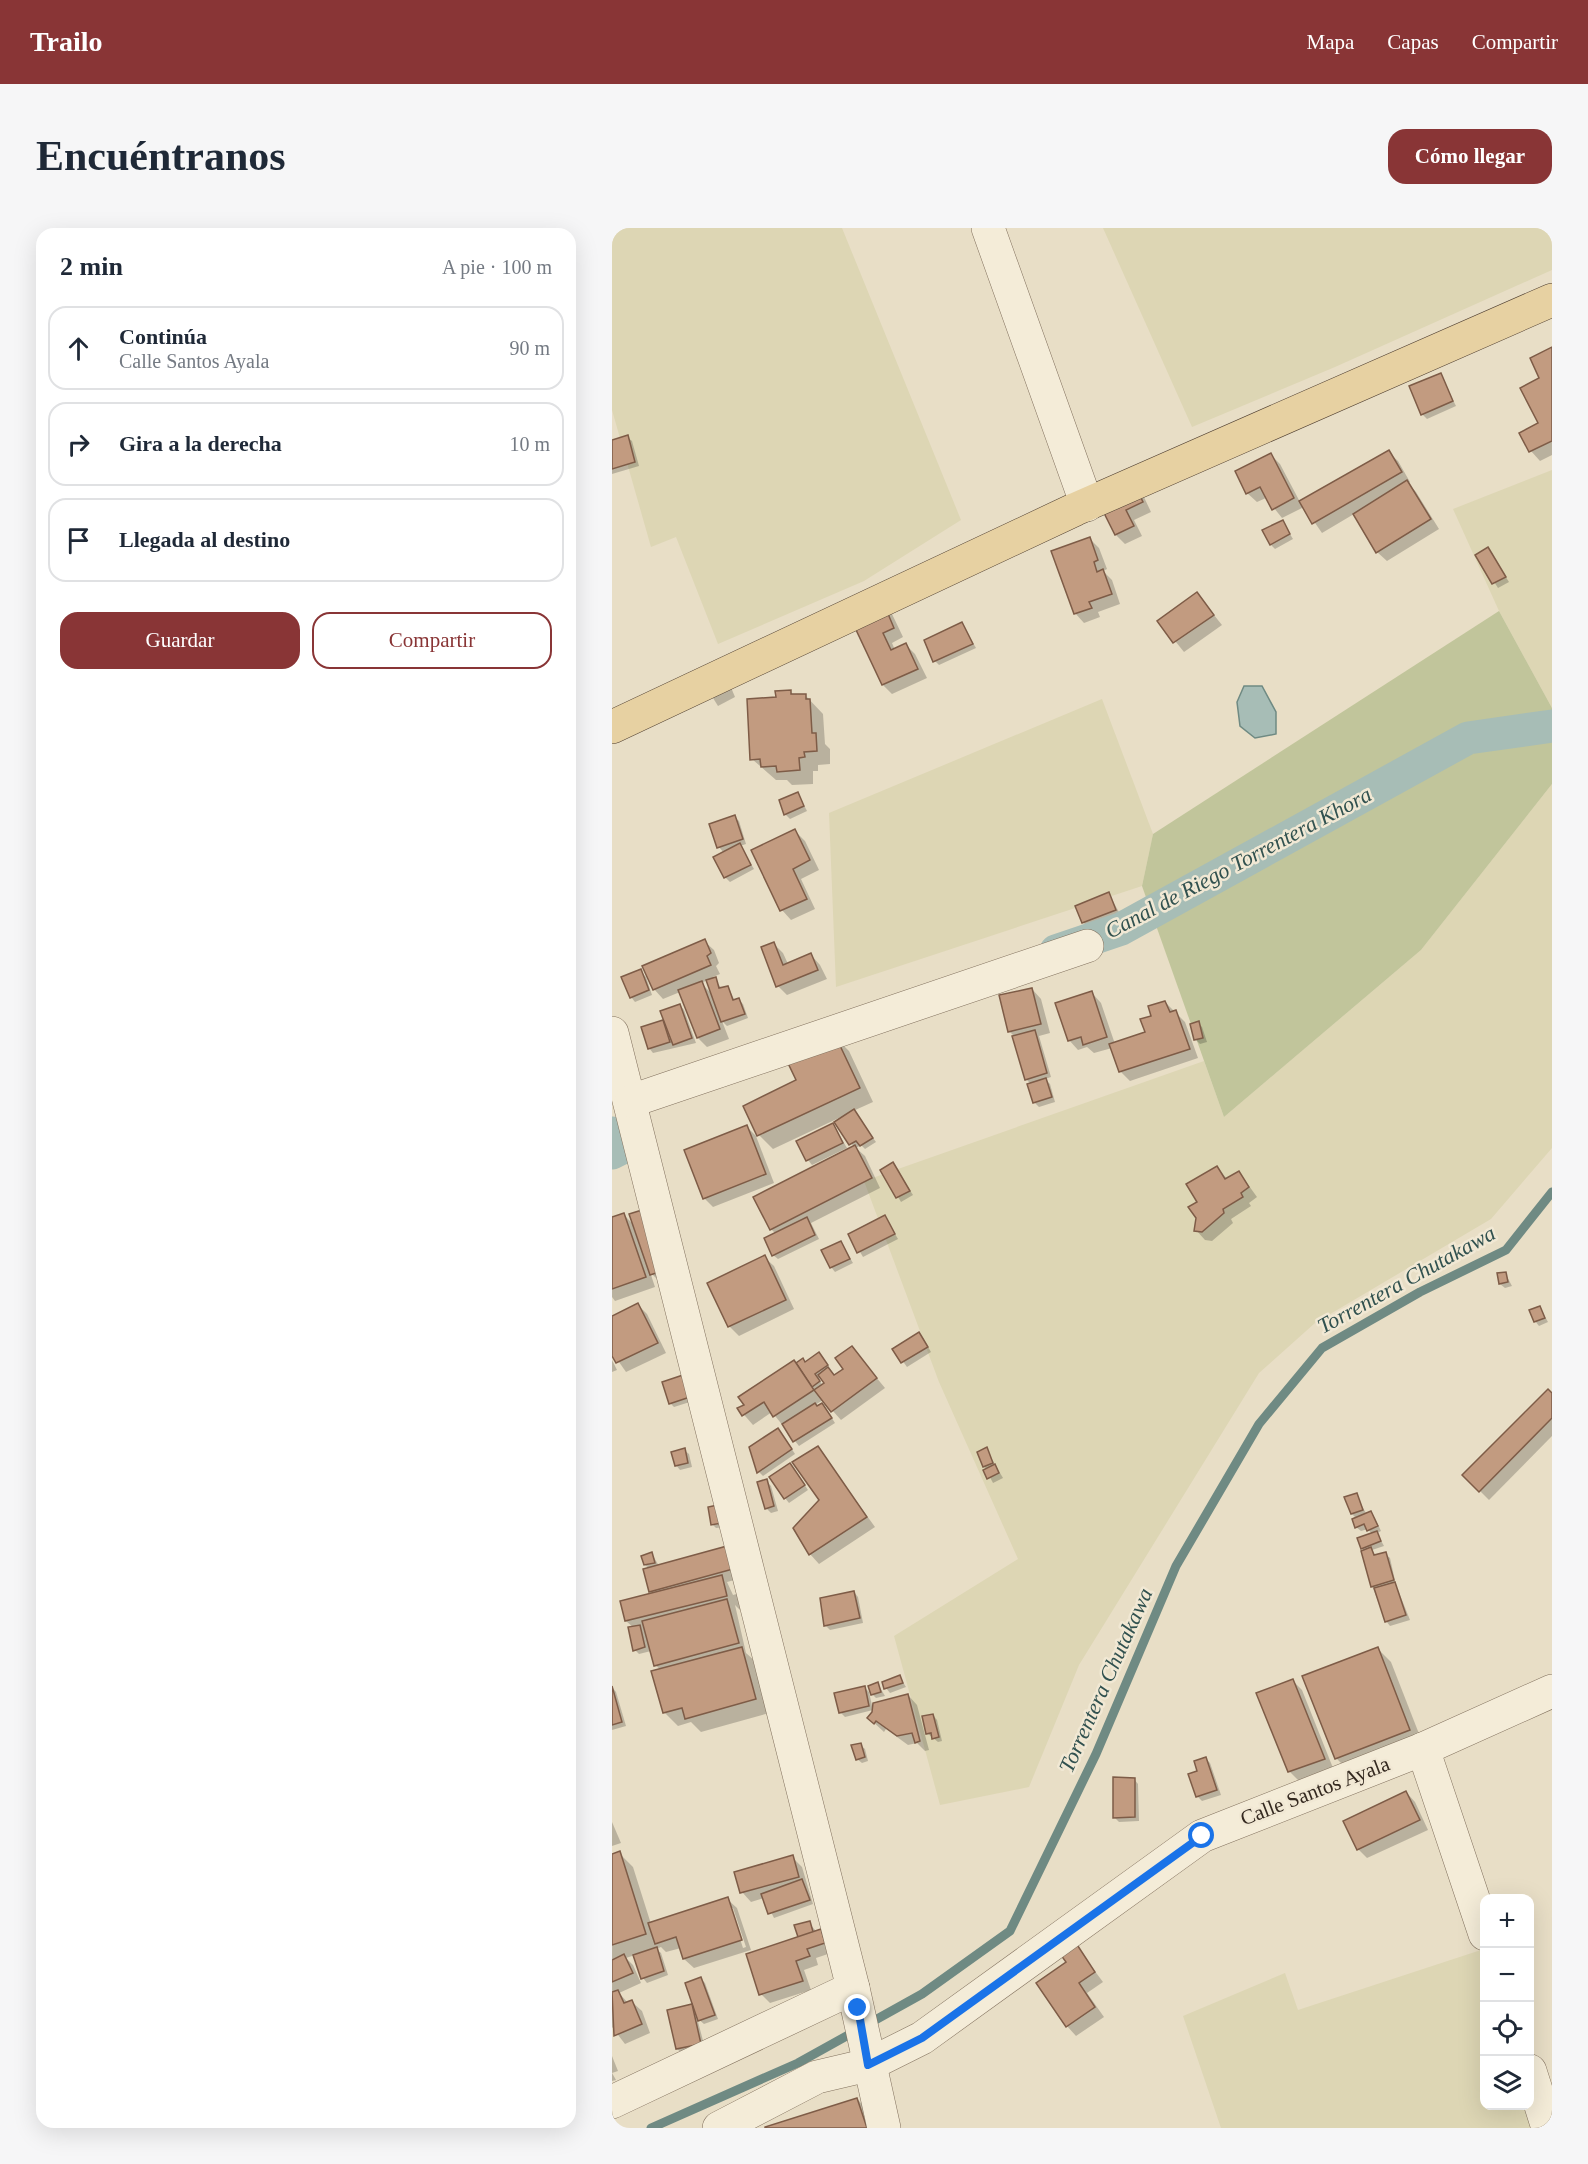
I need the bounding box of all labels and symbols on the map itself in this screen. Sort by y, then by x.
water label: Canal de Riego Torrentera Khora [1101,781,1376,943]
water label: Torrentera Chutakawa [1313,1220,1500,1339]
water label: Torrentera Chutakawa [1053,1584,1157,1776]
street label: Calle Santos Ayala [1237,1751,1394,1830]
route start [1188,1822,1214,1848]
route end [844,1994,870,2020]

